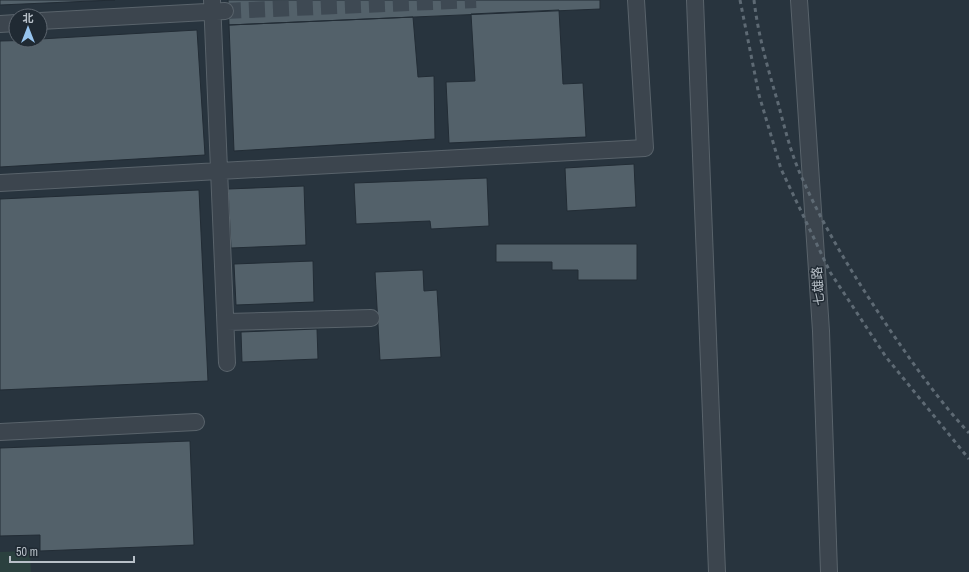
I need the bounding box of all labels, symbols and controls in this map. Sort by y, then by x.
north arrow [8,8,48,48]
text: 北 [23,11,34,25]
street label: 七雄路 [808,266,828,306]
scale bar [10,538,134,564]
text: 50 m [16,544,38,560]

